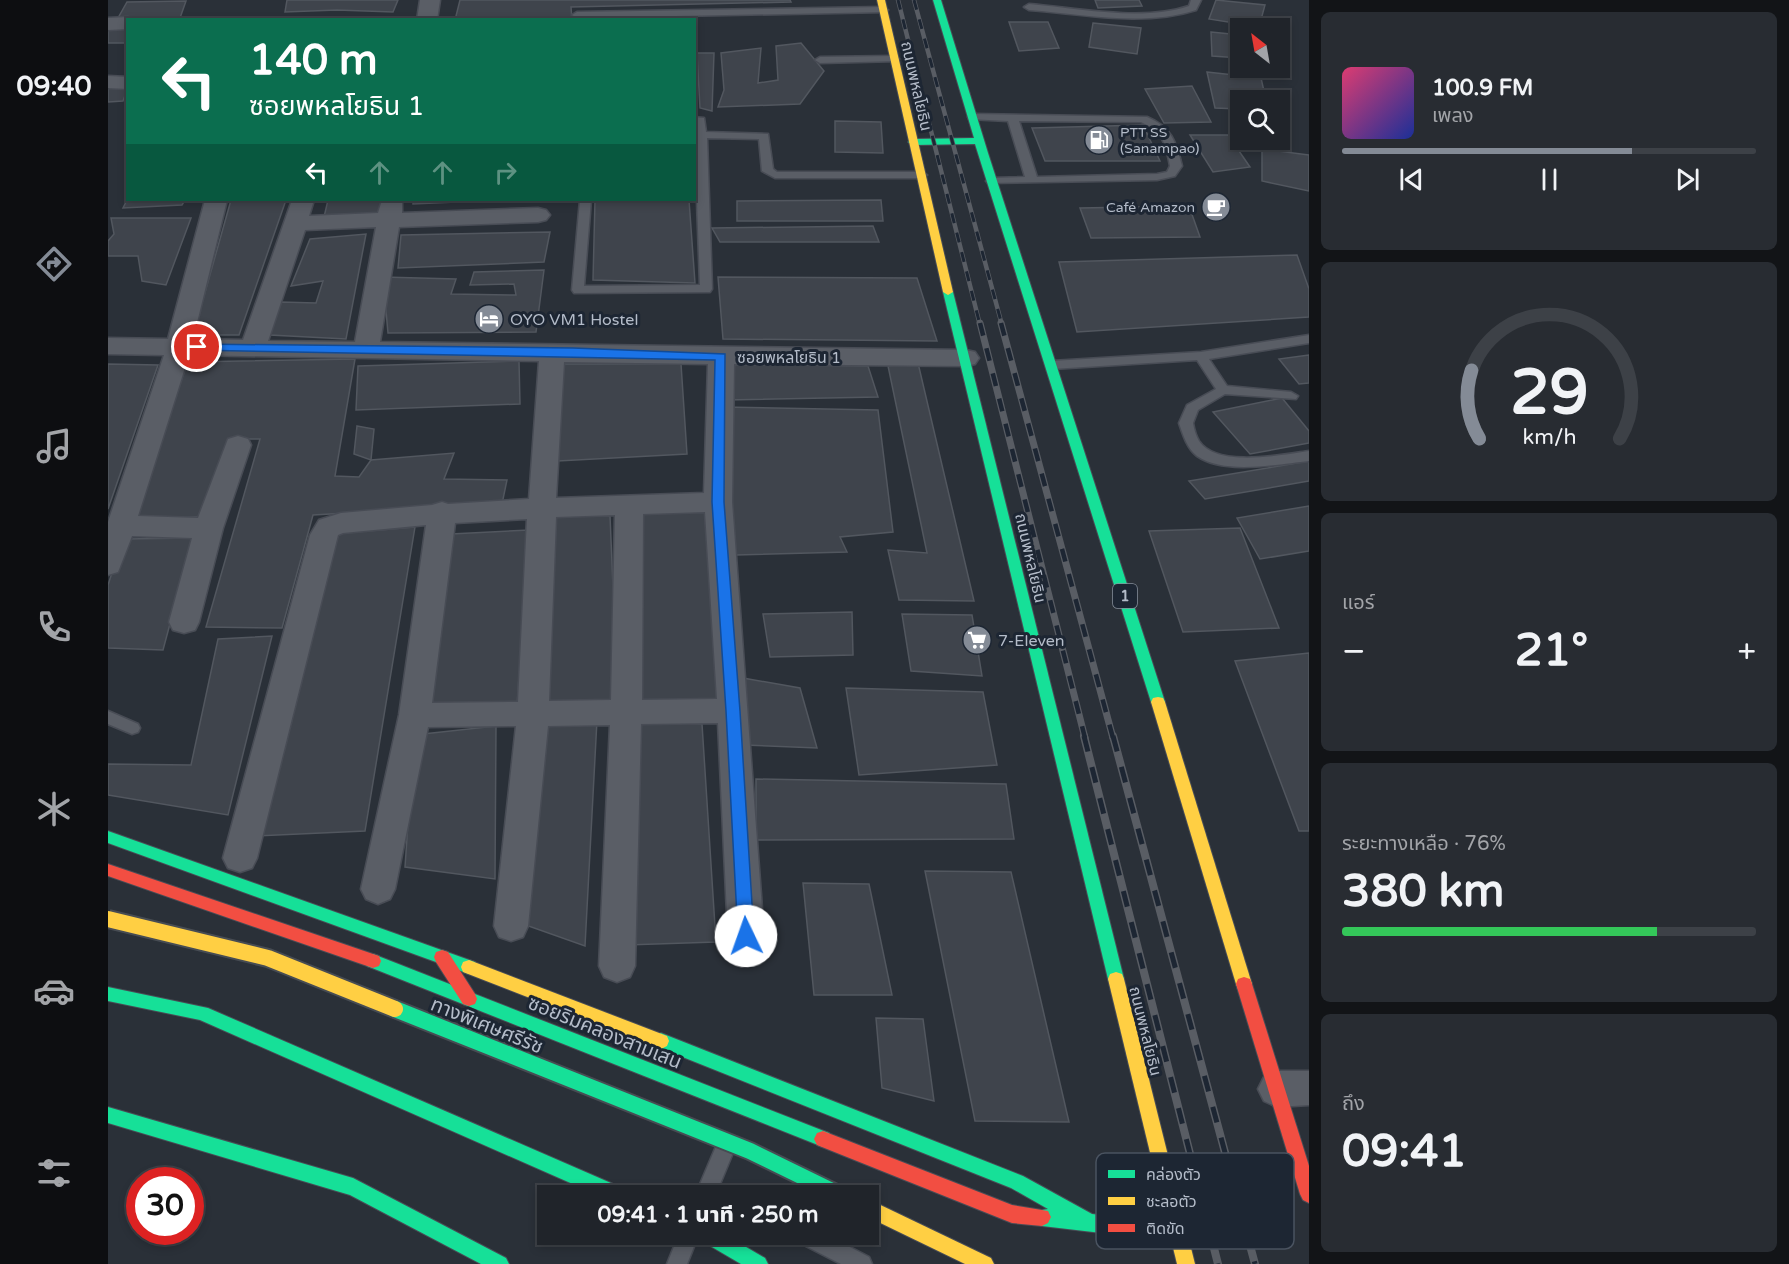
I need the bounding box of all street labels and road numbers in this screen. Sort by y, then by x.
street label: ถนนพหลโยธิน [896,39,936,133]
street label: ซอยพหลโยธิน 1 [737,348,841,368]
street label: ถนนพหลโยธิน [1010,511,1050,605]
road number: 1 [1113,584,1137,608]
street label: ถนนพหลโยธิน [1124,984,1166,1078]
street label: ซอยริมคลองสามเสน [524,991,685,1075]
street label: ทางพิเศษศรีรัช [427,992,546,1059]

